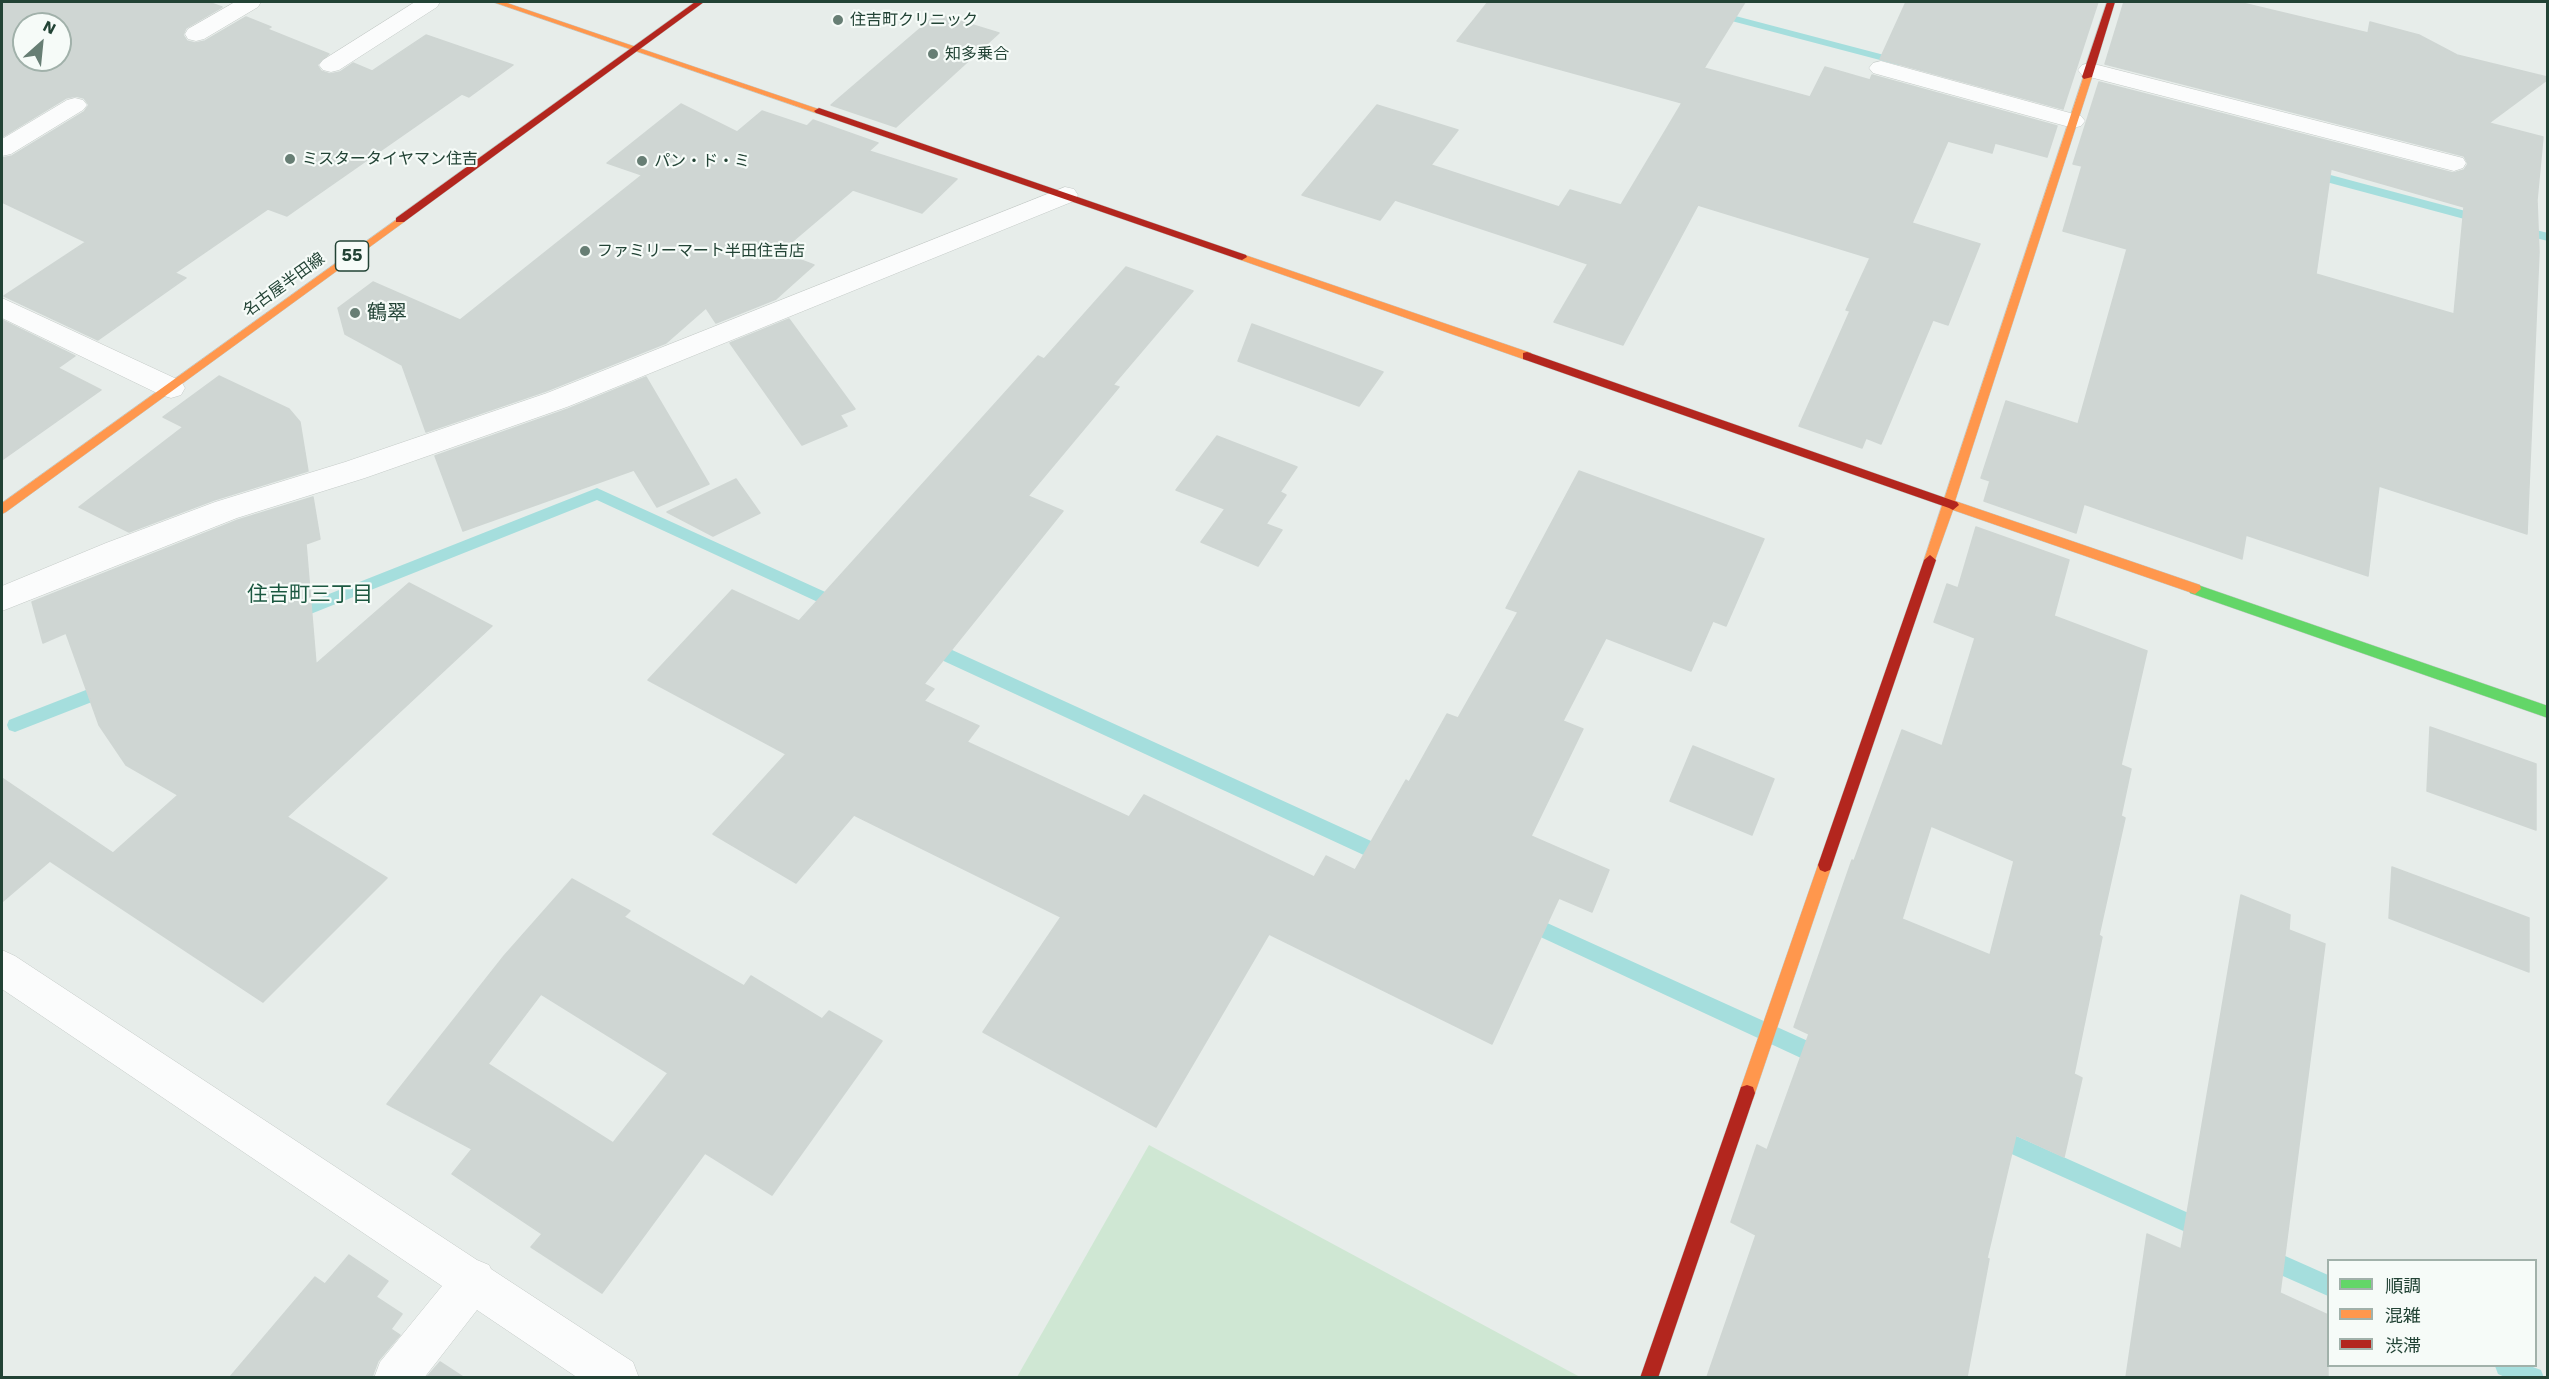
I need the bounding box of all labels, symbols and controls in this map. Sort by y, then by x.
place label: 住吉町クリニック [850,10,978,30]
north arrow [12,12,72,72]
marker: 住吉町クリニック [831,13,845,27]
text: N [40,16,59,38]
place label: 知多乗合 [945,44,1009,64]
marker: 知多乗合 [926,47,940,61]
place label: ミスタータイヤマン住吉 [302,149,478,169]
place label: パン・ド・ミ [654,151,750,171]
marker: ミスタータイヤマン住吉 [283,152,297,166]
marker: パン・ド・ミ [635,154,649,168]
road number: 55 [336,241,368,271]
place label: ファミリーマート半田住吉店 [597,241,805,261]
marker: ファミリーマート半田住吉店 [578,244,592,258]
street label: 名古屋半田線 [240,249,328,321]
place label: 鶴翠 [367,301,407,325]
marker: 鶴翠 [348,306,362,320]
district label: 住吉町三丁目 [247,582,373,608]
legend [2327,1259,2537,1367]
text: 順調 [2385,1275,2421,1296]
text: 混雑 [2385,1305,2421,1326]
text: 渋滞 [2385,1335,2421,1356]

